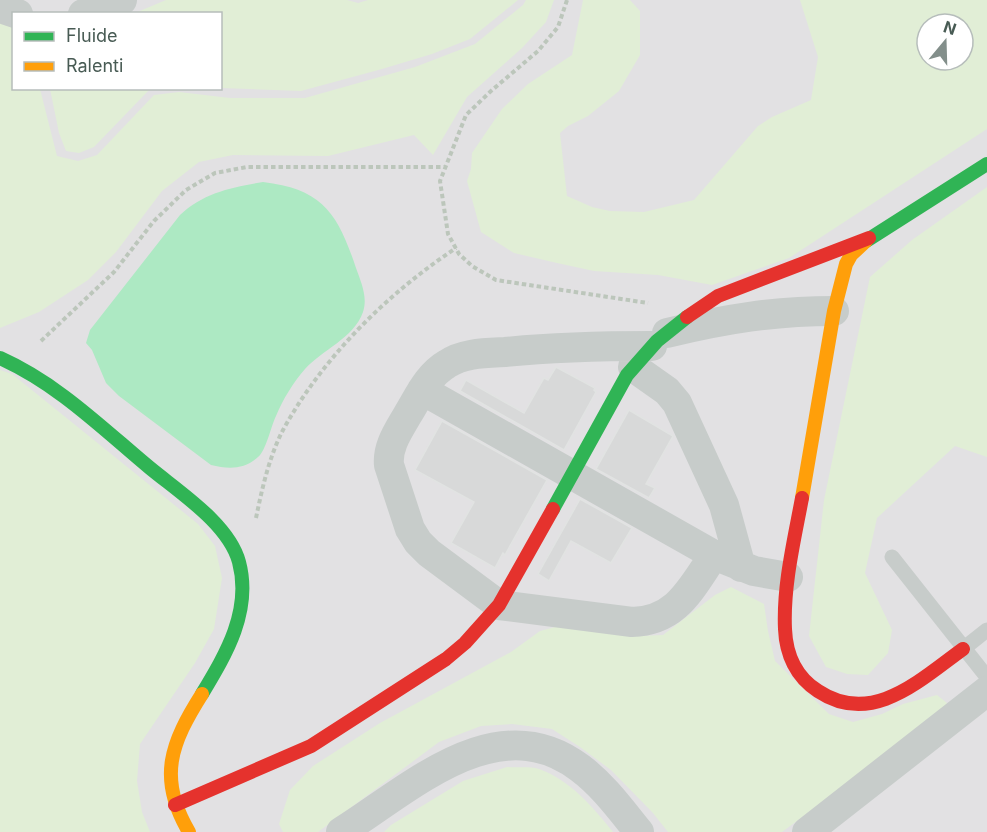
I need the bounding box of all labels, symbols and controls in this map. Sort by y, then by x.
legend [12,12,222,90]
north arrow [915,12,975,72]
text: N [941,16,959,39]
text: Fluide [66,25,118,46]
text: Ralenti [66,55,123,76]

